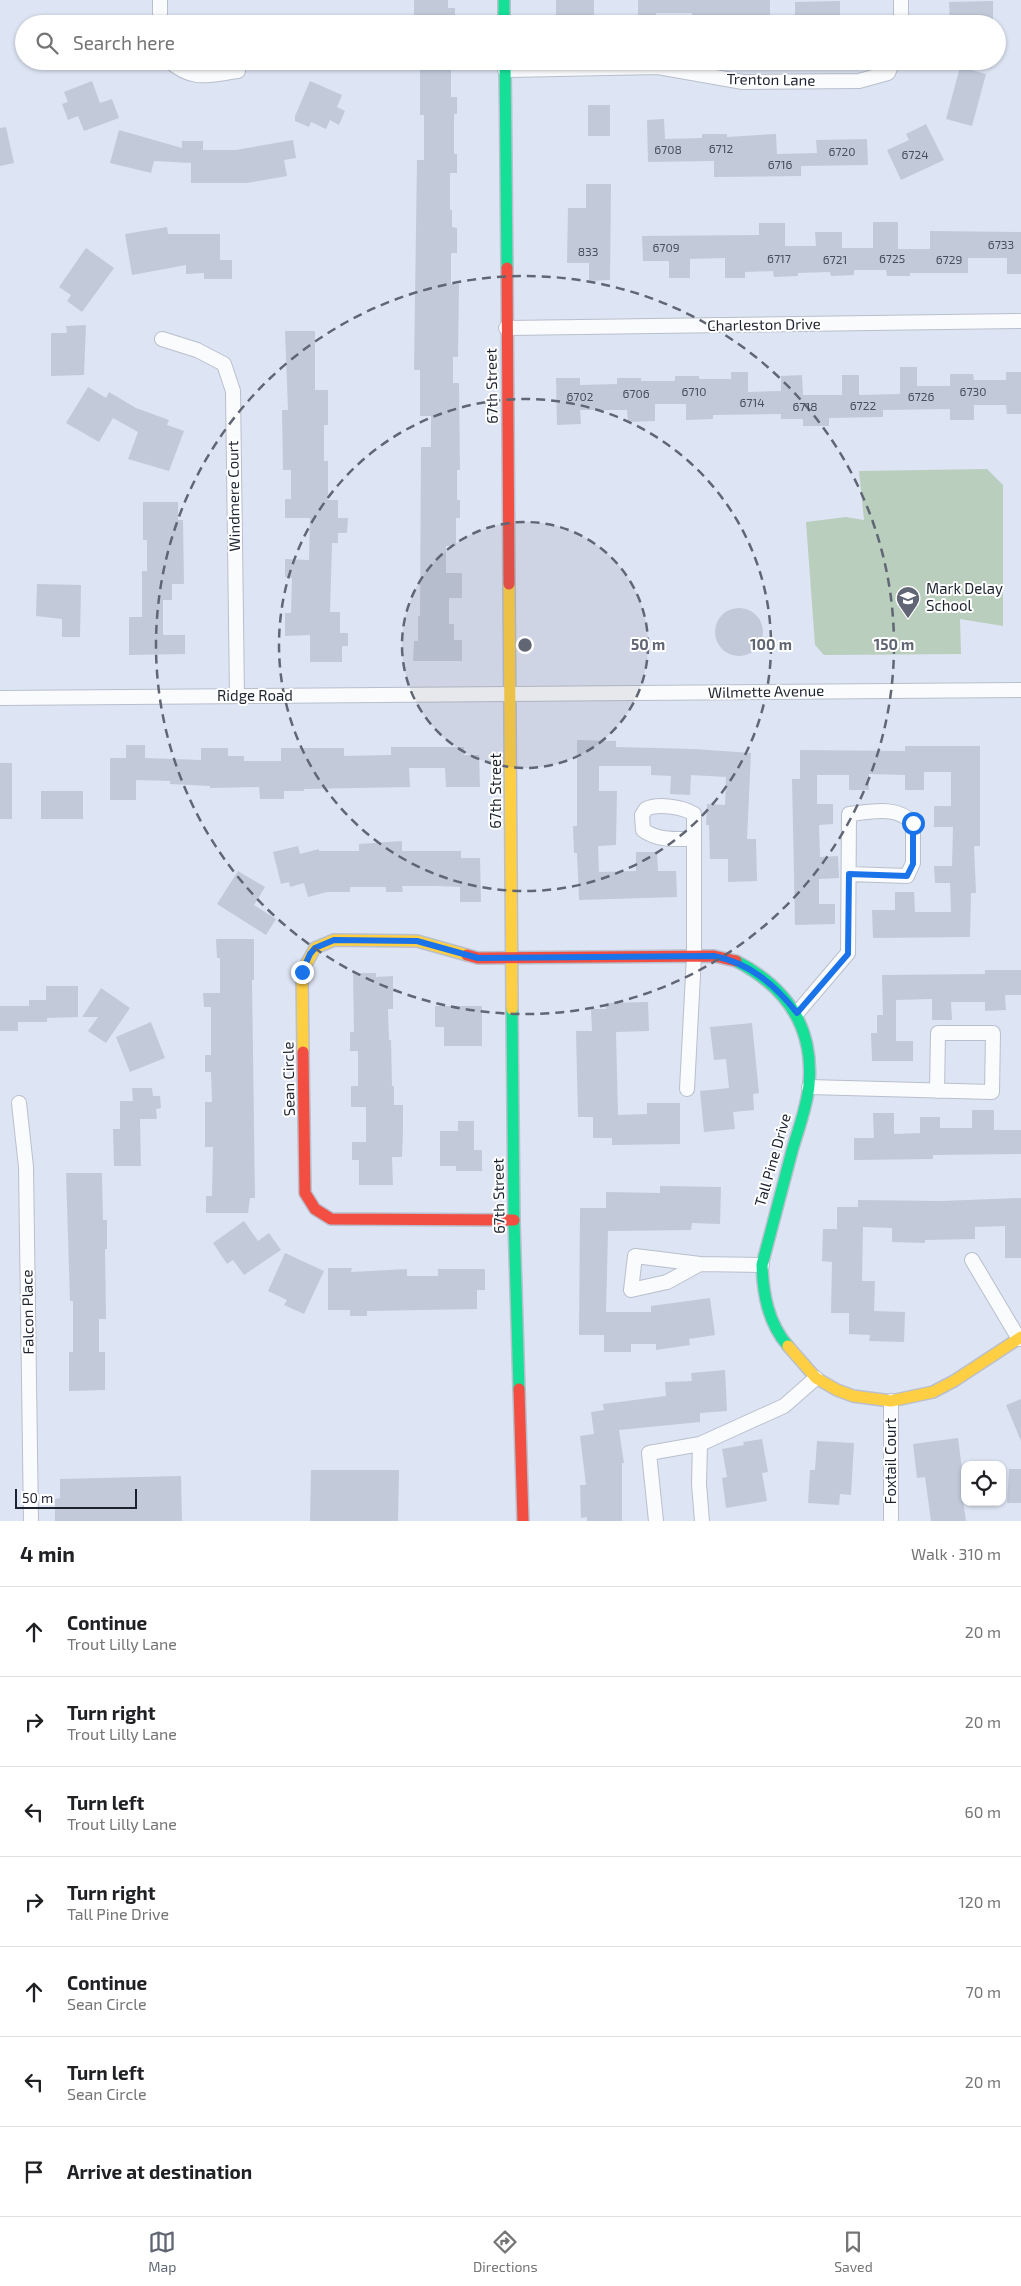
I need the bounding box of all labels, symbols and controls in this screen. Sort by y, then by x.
search box [15,15,1006,70]
icon: search [33,29,61,57]
text: Search here [73,31,175,54]
street label: Trenton Lane [726,69,816,89]
house number: 6712 [709,141,734,155]
house number: 6708 [654,142,682,156]
house number: 6720 [829,144,856,158]
house number: 6724 [901,147,929,161]
house number: 6716 [768,157,792,171]
house number: 6733 [988,237,1014,251]
house number: 6709 [652,240,680,254]
house number: 833 [578,244,598,258]
house number: 6717 [767,251,791,265]
house number: 6725 [879,251,905,265]
house number: 6721 [823,252,847,266]
house number: 6729 [936,252,962,266]
street label: Charleston Drive [707,314,821,334]
street label: 67th Street [481,348,501,424]
house number: 6710 [681,384,707,398]
house number: 6730 [960,384,986,398]
house number: 6706 [622,386,650,400]
house number: 6702 [567,389,594,403]
house number: 6726 [908,389,934,403]
house number: 6714 [739,395,765,409]
house number: 6722 [850,398,877,412]
house number: 6718 [792,399,818,413]
street label: Windmere Court [223,440,243,552]
place label: Mark Delay School [926,579,1003,614]
school or university icon: Mark Delay School [895,585,921,619]
text: 50 m [631,635,665,653]
text: 100 m [750,635,792,653]
text: 150 m [874,635,914,653]
centre of rings [516,636,534,654]
street label: Wilmette Avenue [708,681,824,701]
street label: Ridge Road [217,686,293,704]
street label: 67th Street [486,753,504,829]
route start [902,812,925,835]
route end [291,961,314,984]
street label: Sean Circle [278,1042,298,1117]
street label: Tall Pine Drive [750,1111,794,1208]
street label: 67th Street [488,1158,508,1234]
street label: Falcon Place [17,1269,37,1355]
street label: Foxtail Court [881,1417,899,1504]
map controls [961,1461,1006,1506]
button: locate [961,1461,1006,1506]
scale bar [15,1486,138,1509]
text: 50 m [22,1489,53,1506]
text: 4 min [20,1541,75,1566]
text: Walk · 310 m [911,1544,1001,1563]
text: Continue [67,1611,147,1634]
icon: ahead [20,1618,48,1646]
text: 20 m [965,1622,1001,1641]
text: Trout Lilly Lane [67,1634,177,1653]
text: Turn right [67,1701,155,1724]
icon: right [20,1708,48,1736]
text: 20 m [965,1712,1001,1731]
text: Trout Lilly Lane [67,1724,177,1743]
text: Turn left [67,1791,144,1814]
icon: left [20,1798,48,1826]
text: 60 m [965,1802,1001,1821]
text: Trout Lilly Lane [67,1814,177,1833]
text: Turn right [67,1881,155,1904]
icon: right [20,1888,48,1916]
text: 120 m [958,1892,1001,1911]
text: Tall Pine Drive [67,1904,169,1923]
text: Continue [67,1971,147,1994]
icon: ahead [20,1978,48,2006]
text: 70 m [966,1982,1001,2001]
text: Sean Circle [67,1994,147,2013]
text: Turn left [67,2061,144,2084]
icon: left [20,2068,48,2096]
text: 20 m [965,2072,1001,2091]
text: Sean Circle [67,2084,147,2103]
icon: arrive [20,2158,48,2186]
text: Arrive at destination [67,2160,252,2183]
tab: Map [148,2228,176,2275]
tab: Directions [473,2228,538,2275]
tab: Saved [834,2228,873,2275]

